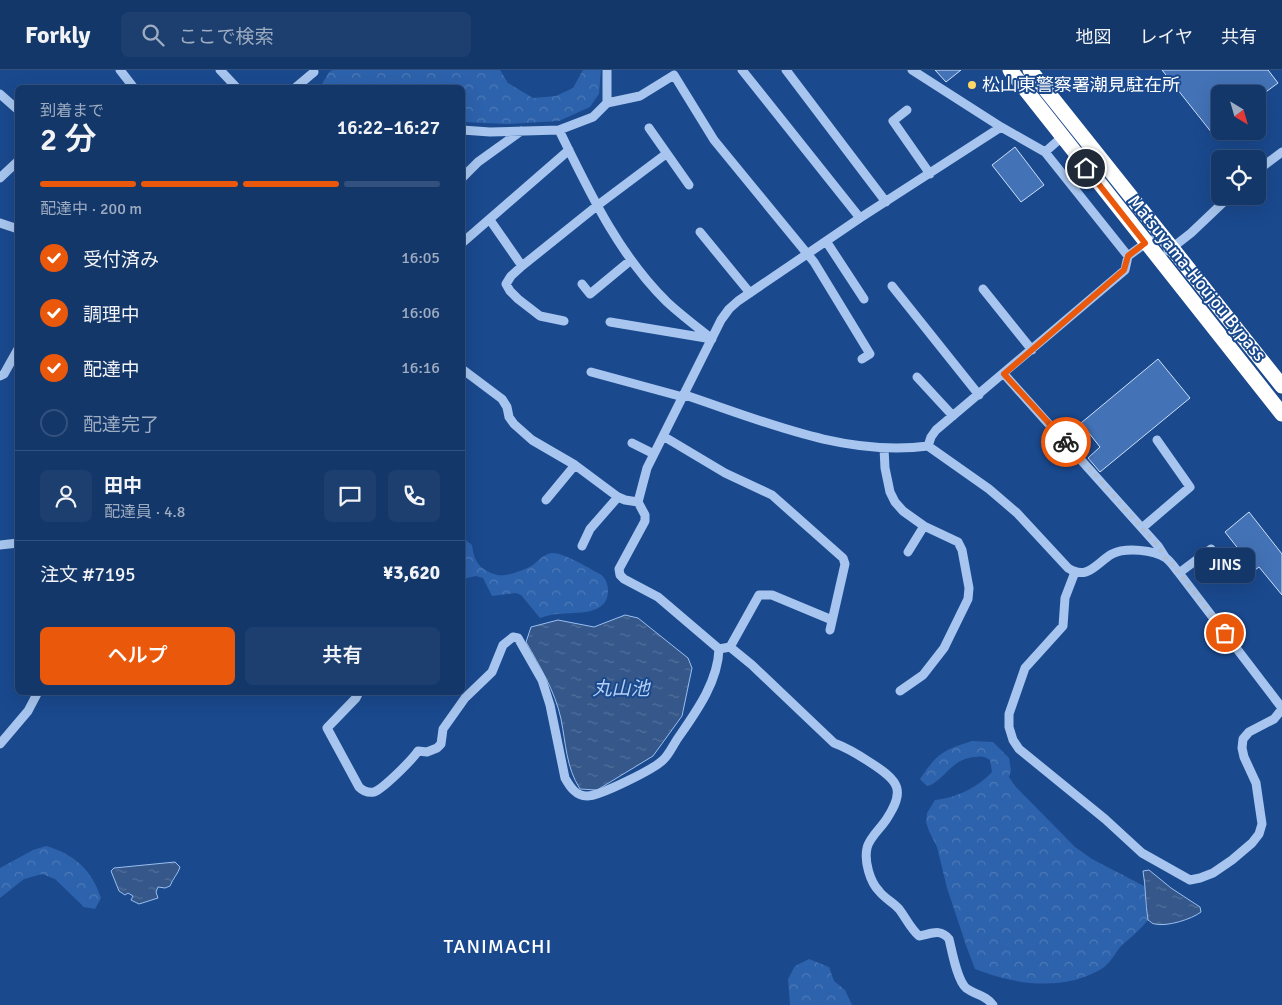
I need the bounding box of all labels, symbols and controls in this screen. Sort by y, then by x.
search box [121,12,471,57]
text: Forkly [25,20,91,50]
icon: search [139,21,167,49]
text: ここで検索 [179,25,274,49]
text: 地図 [1076,26,1112,48]
text: レイヤ [1140,26,1193,48]
text: 共有 [1221,26,1257,48]
place label: 松山東警察署潮見駐在所 [982,74,1180,96]
marker: 松山東警察署潮見駐在所 [966,79,978,91]
north arrow [1211,85,1266,140]
map controls [1211,85,1266,205]
text: 到着まで [40,101,104,121]
text: 16:22–16:27 [337,116,440,140]
text: 2 分 [40,120,96,159]
pin [1065,147,1107,189]
button: locate [1211,150,1266,205]
icon: home [1072,154,1100,182]
street label: Matsuyama-Houjou Bypass [1123,190,1271,366]
text: 配達中 · 200 m [40,199,142,219]
icon: check [40,244,68,272]
text: 受付済み [83,248,159,272]
text: 16:05 [401,248,440,268]
icon: check [40,299,68,327]
text: 調理中 [83,303,140,327]
text: 16:06 [401,303,440,323]
icon: check [40,354,68,382]
text: 配達中 [83,358,140,382]
text: 16:16 [401,358,440,378]
text: 配達完了 [83,413,159,437]
courier [1041,417,1091,467]
icon: bike [1052,428,1080,456]
button: person [40,470,92,522]
button: chat [324,470,376,522]
button: phone [388,470,440,522]
text: 田中 [104,474,142,498]
text: 配達員 · 4.8 [104,502,185,522]
callout: JINS [1195,548,1255,583]
text: JINS [1209,555,1241,575]
text: ¥3,620 [383,561,440,585]
text: 注文 #7195 [40,563,135,587]
pin [1204,612,1246,654]
icon: bag [1211,619,1239,647]
button: ヘルプ [40,627,235,685]
button: 共有 [245,627,440,685]
water label: 丸山池 [592,677,651,701]
district label: TANIMACHI [444,934,552,959]

